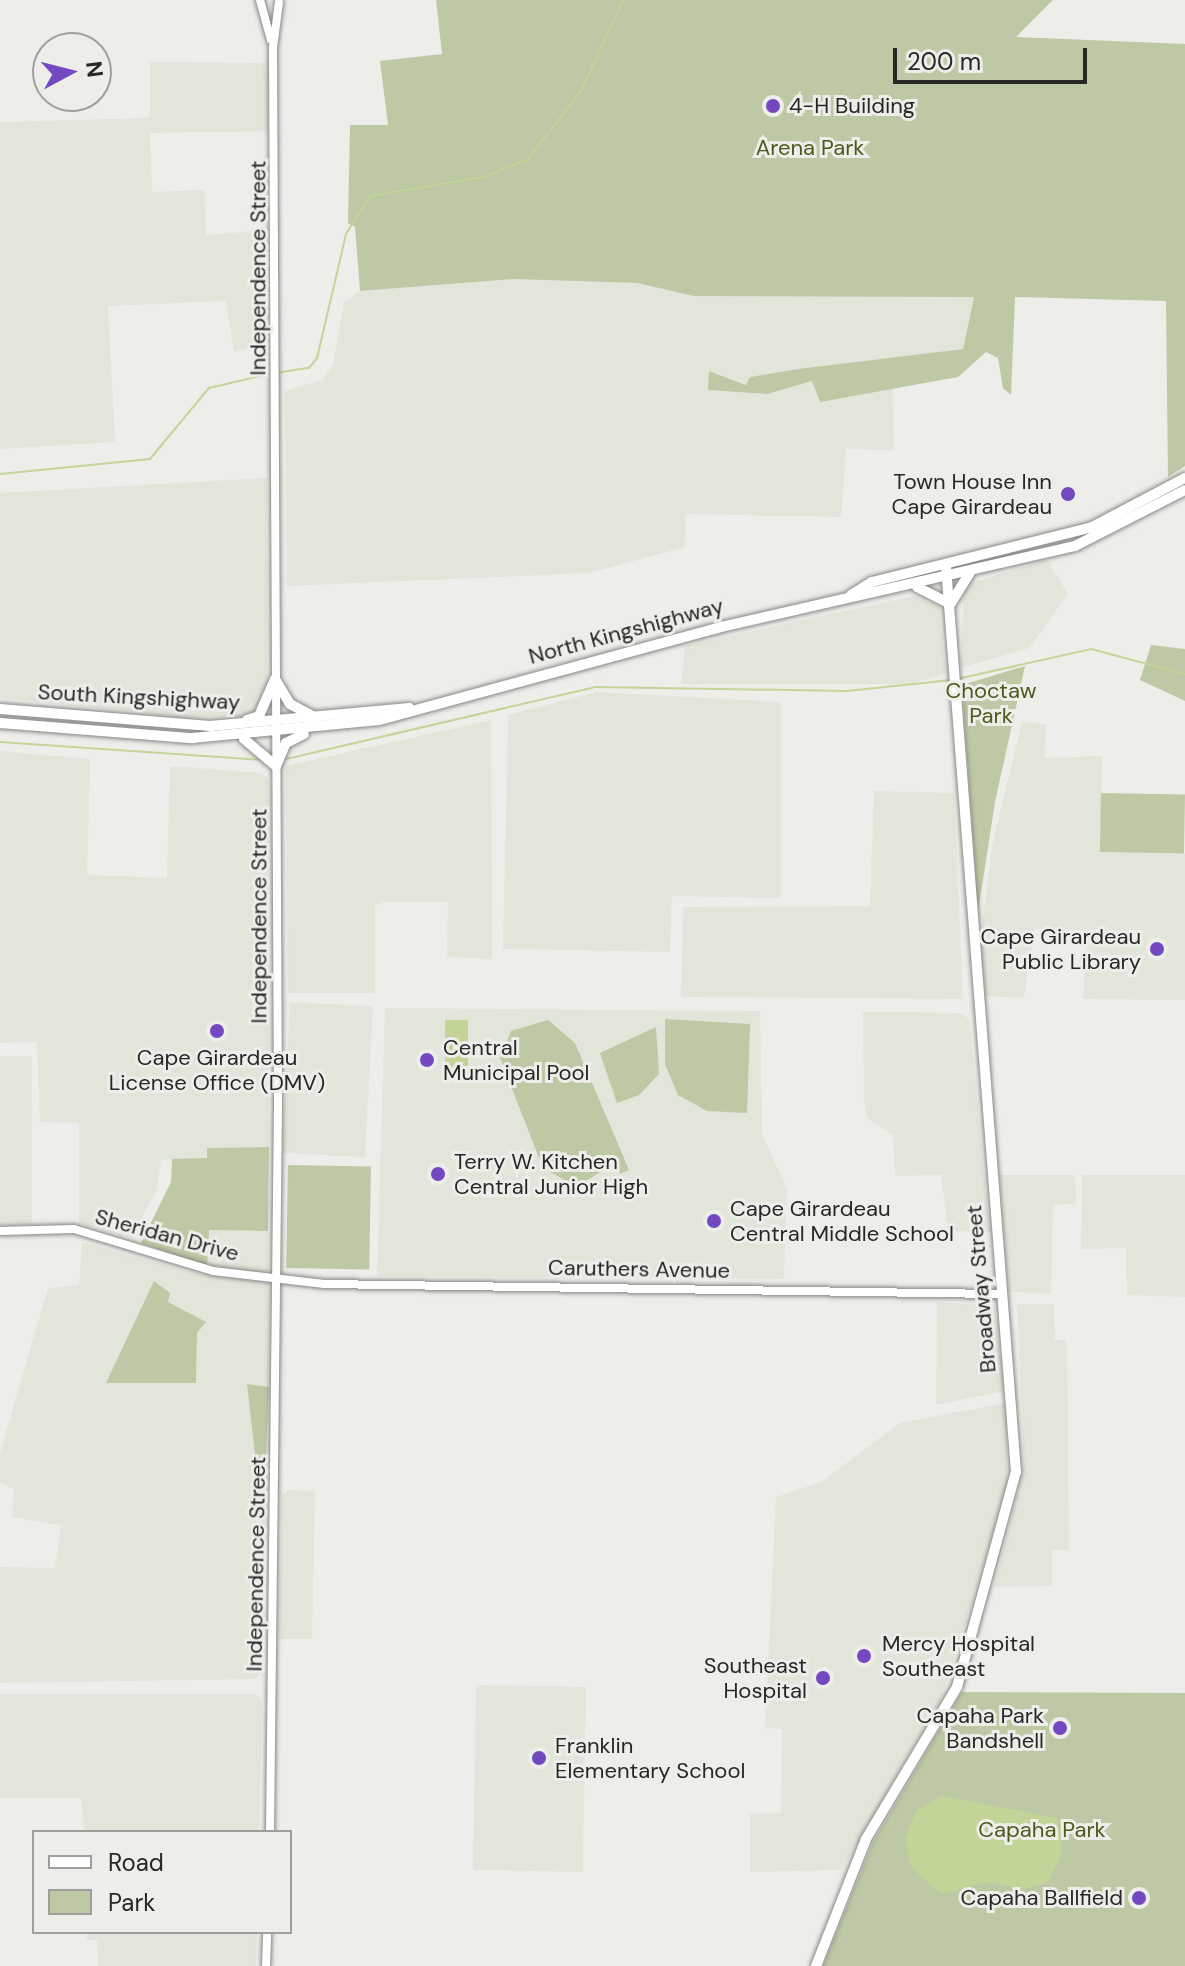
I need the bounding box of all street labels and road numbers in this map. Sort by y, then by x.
street label: Independence Street [245,160,271,376]
street label: North Kingshighway [526,592,726,670]
street label: South Kingshighway [37,679,241,715]
street label: Independence Street [246,808,272,1024]
street label: Sheridan Drive [92,1203,242,1267]
street label: Broadway Street [961,1204,1001,1374]
street label: Caruthers Avenue [548,1254,730,1284]
street label: Independence Street [241,1456,271,1672]

